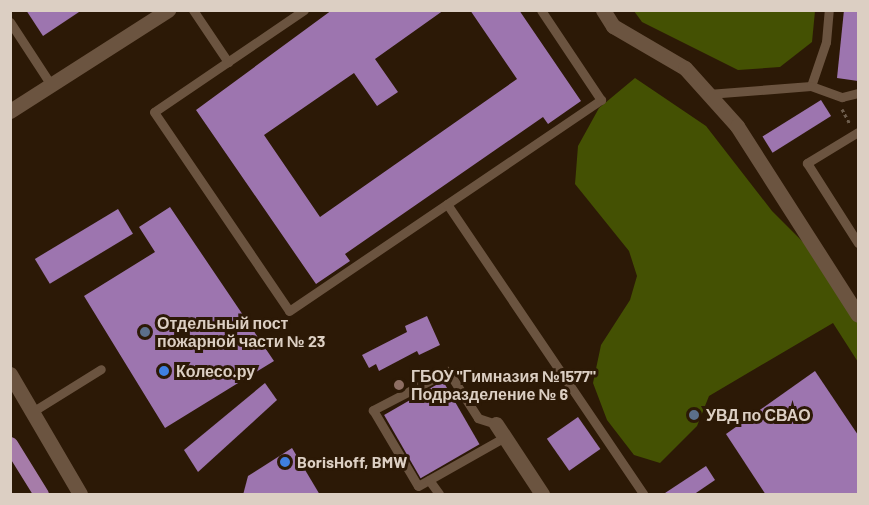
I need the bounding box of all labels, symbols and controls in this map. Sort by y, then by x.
place label: Отдельный пост пожарной части № 23 [157,313,325,351]
marker: Отдельный пост пожарной части № 23 [138,325,152,339]
place label: Колесо.ру [176,361,255,381]
marker: Колесо.ру [157,364,171,378]
place label: ГБОУ "Гимназия №1577" Подразделение № 6 [411,366,596,404]
marker: ГБОУ "Гимназия №1577" Подразделение № 6 [392,378,406,392]
place label: УВД по СВАО [706,405,811,425]
marker: УВД по СВАО [687,408,701,422]
place label: BorisHoff, BMW [297,452,407,472]
marker: BorisHoff, BMW [278,455,292,469]

